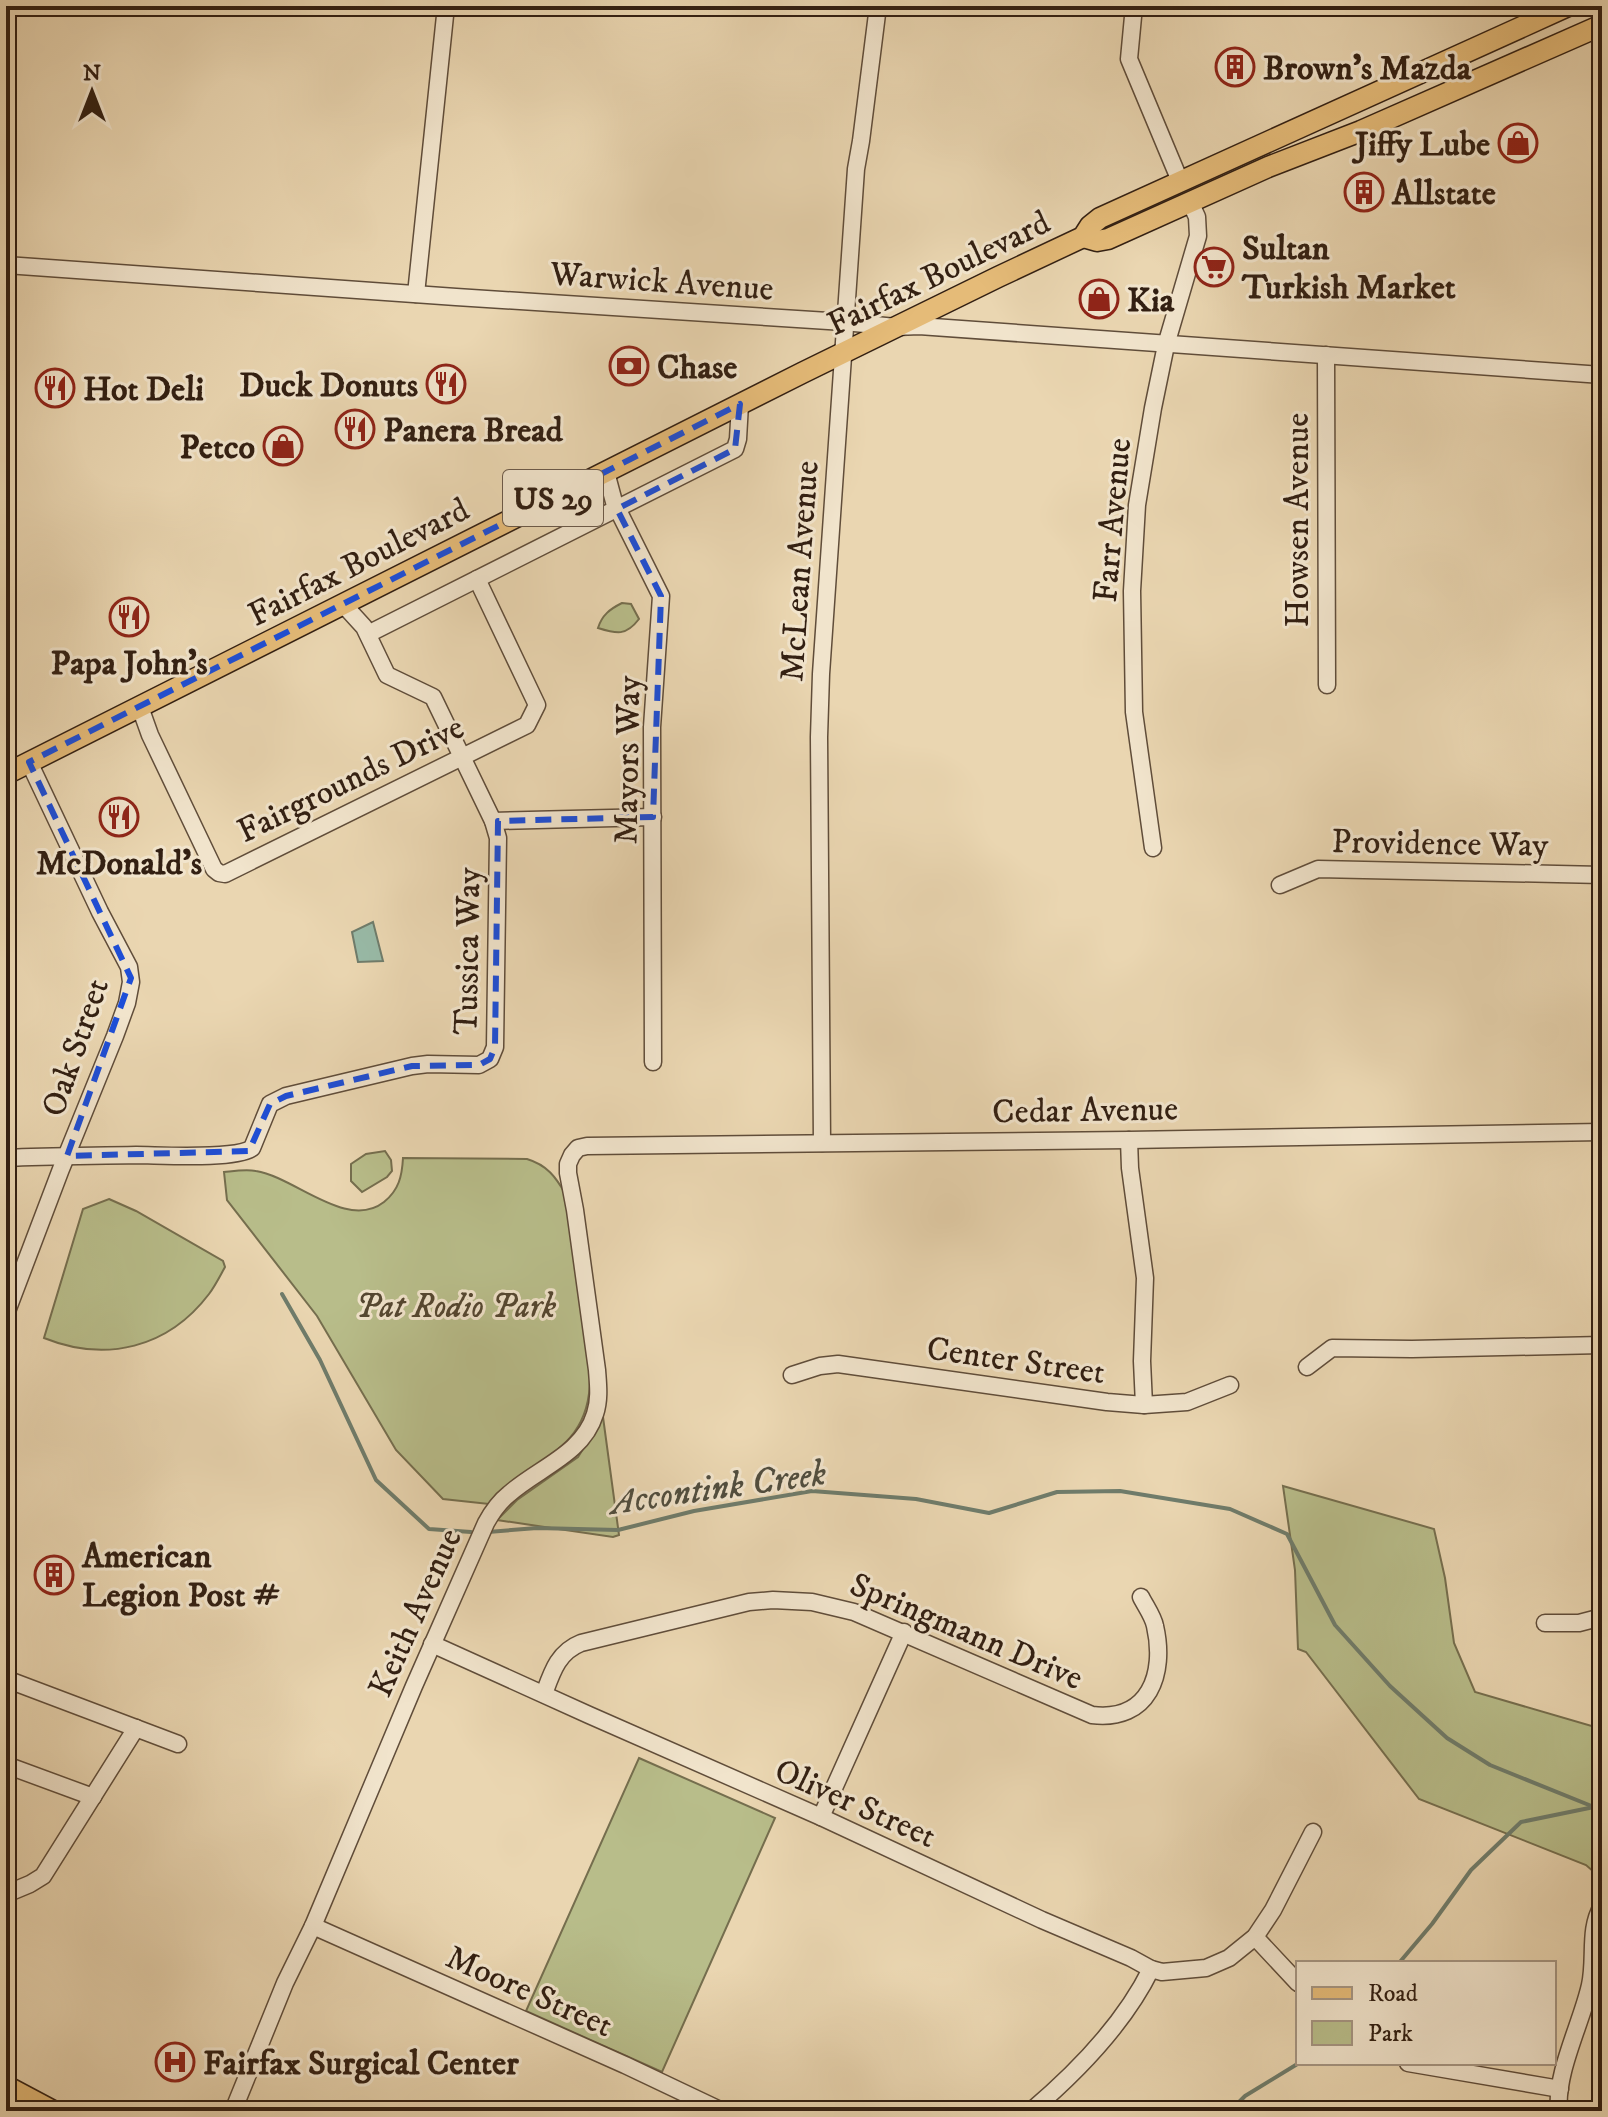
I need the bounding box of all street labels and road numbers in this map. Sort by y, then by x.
street label: Fairfax Boulevard [821,202,1057,346]
street label: Warwick Avenue [548,253,775,311]
street label: Howsen Avenue [1277,413,1319,627]
street label: Farr Avenue [1085,436,1141,604]
street label: McLean Avenue [771,459,829,683]
road number: US 29 [503,470,603,526]
street label: Fairfax Boulevard [241,489,477,637]
street label: Mayors Way [606,675,650,845]
street label: Fairgrounds Drive [231,707,471,853]
street label: Providence Way [1331,821,1550,867]
street label: Tussica Way [446,866,490,1035]
street label: Oak Street [33,973,119,1122]
street label: Cedar Avenue [992,1088,1178,1134]
street label: Center Street [924,1328,1108,1394]
street label: Keith Avenue [360,1522,472,1704]
street label: Springmann Drive [843,1564,1089,1700]
street label: Oliver Street [768,1750,942,1858]
street label: Moore Street [439,1936,619,2047]

